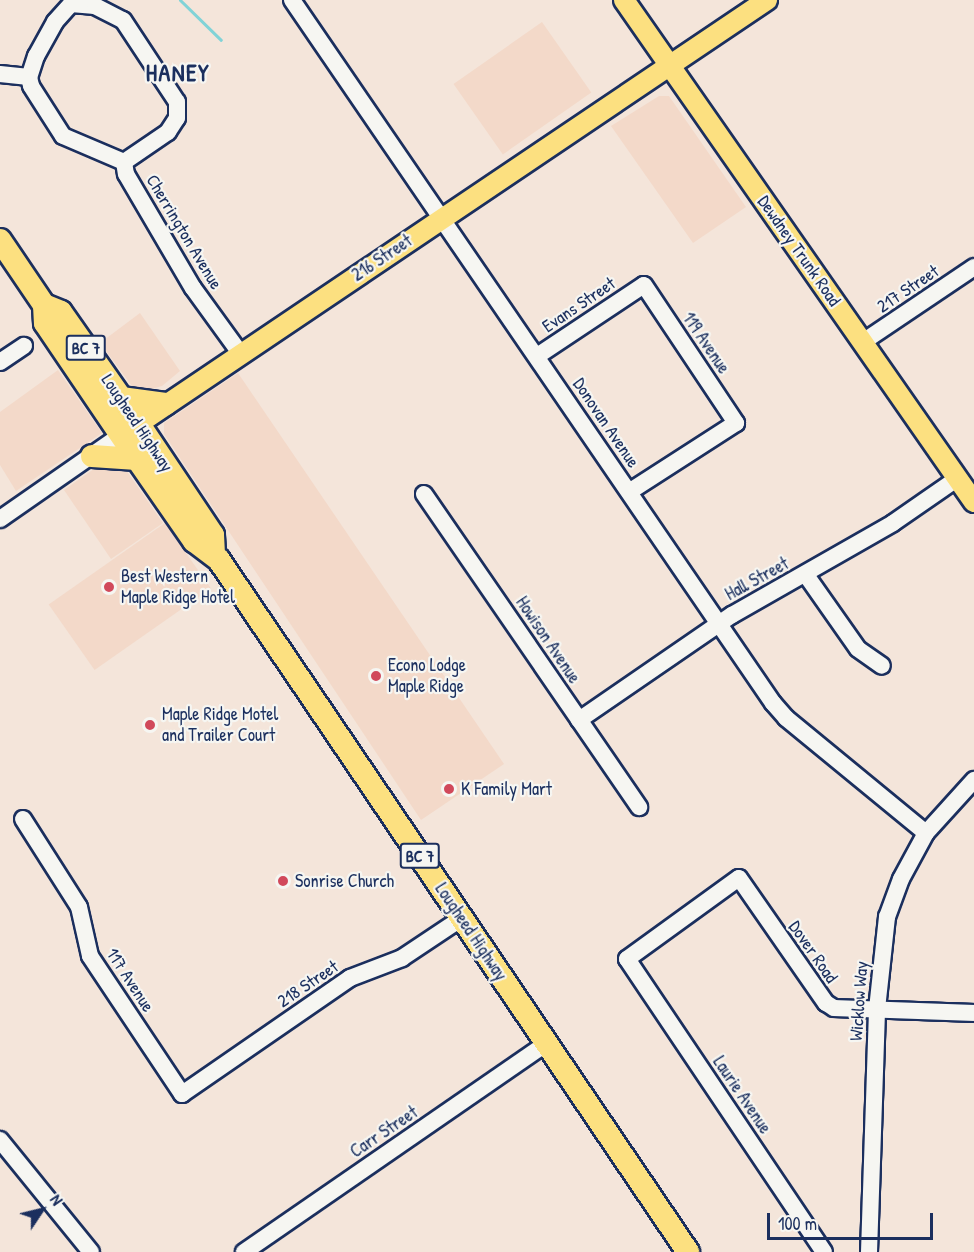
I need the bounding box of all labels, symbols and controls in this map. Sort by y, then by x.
district label: HANEY [146,59,210,87]
street label: Cherrington Avenue [141,171,227,293]
street label: Dewdney Trunk Road [753,192,845,310]
street label: 216 Street [348,230,416,286]
street label: 217 Street [873,260,943,318]
street label: Evans Street [538,273,620,337]
street label: 119 Avenue [678,308,734,378]
road number: BC 7 [65,335,107,361]
street label: Lougheed Highway [96,370,178,476]
street label: Donovan Avenue [568,374,644,472]
street label: Hall Street [721,553,793,605]
place label: Best Western Maple Ridge Hotel [121,566,235,608]
marker: Best Western Maple Ridge Hotel [102,580,116,594]
street label: Howison Avenue [511,592,585,688]
place label: Econo Lodge Maple Ridge [388,655,466,698]
marker: Econo Lodge Maple Ridge [369,669,383,683]
place label: Maple Ridge Motel and Trailer Court [162,704,278,746]
marker: Maple Ridge Motel and Trailer Court [143,718,157,732]
place label: K Family Mart [461,778,552,800]
marker: K Family Mart [442,782,456,796]
road number: BC 7 [399,843,441,869]
place label: Sonrise Church [295,870,394,892]
marker: Sonrise Church [276,874,290,888]
street label: Lougheed Highway [430,879,512,985]
street label: Dover Road [784,917,842,987]
street label: 117 Avenue [101,944,159,1016]
street label: 218 Street [273,956,343,1012]
street label: Wicklow Way [845,960,873,1042]
street label: Laurie Avenue [708,1052,776,1138]
street label: Carr Street [346,1102,422,1162]
north arrow [12,1180,72,1240]
text: N [45,1190,68,1209]
scale bar [770,1201,936,1239]
text: 100 m [778,1211,817,1236]

